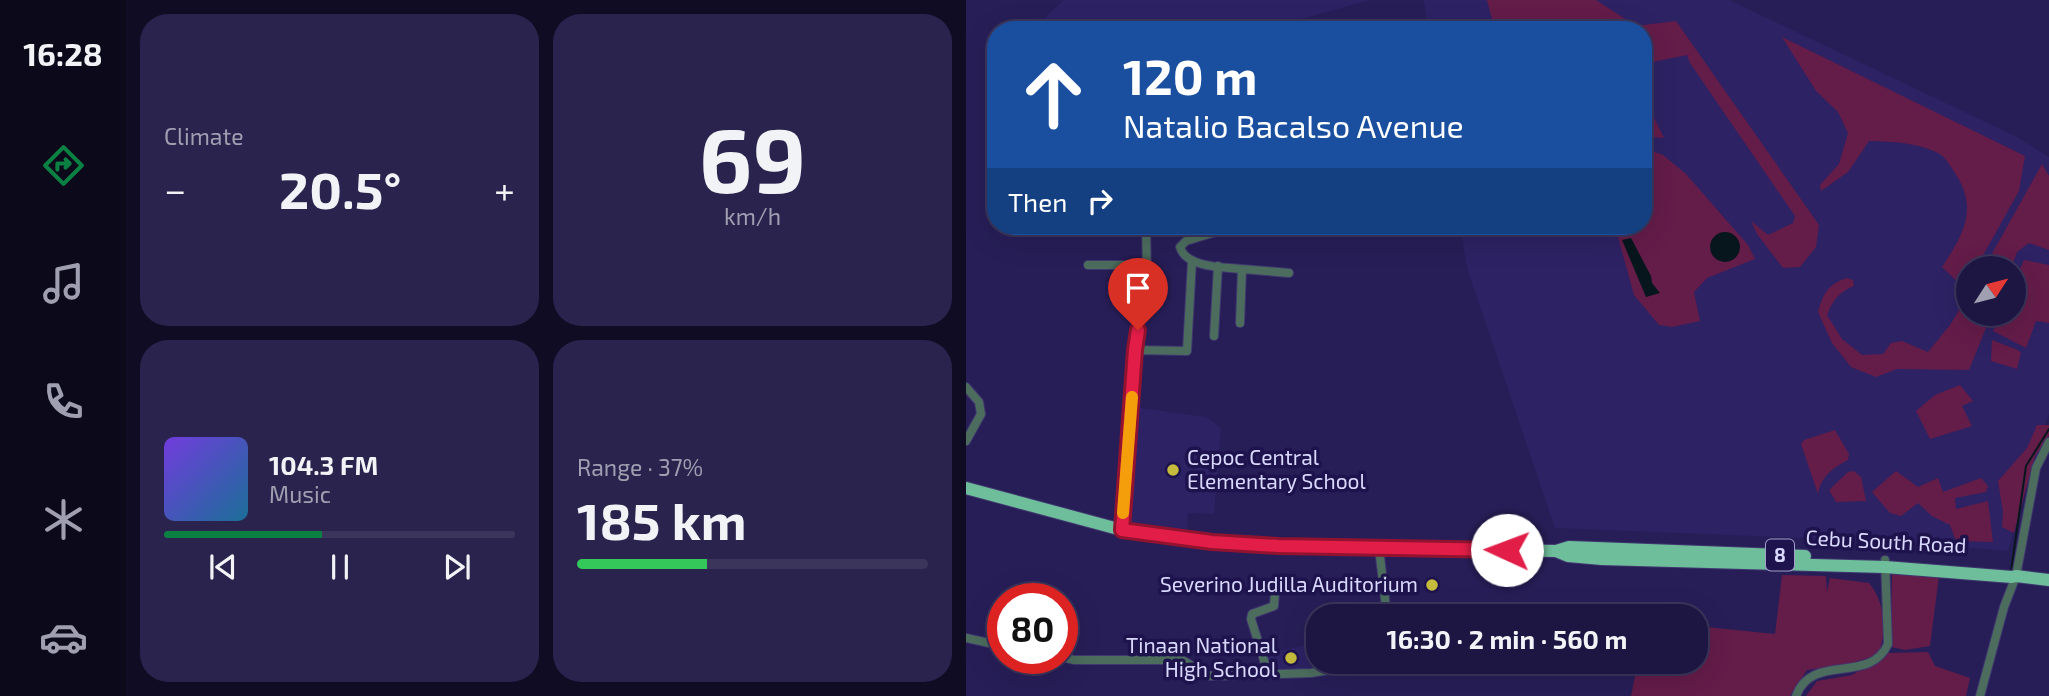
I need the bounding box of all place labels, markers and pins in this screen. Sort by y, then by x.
pin [1108,258,1168,330]
place label: Cepoc Central Elementary School [1187,444,1367,493]
marker: Cepoc Central Elementary School [1165,462,1181,478]
place label: Severino Judilla Auditorium [1160,571,1418,596]
marker: Severino Judilla Auditorium [1424,577,1440,593]
place label: Tinaan National High School [1126,632,1278,681]
marker: Tinaan National High School [1283,650,1299,666]

